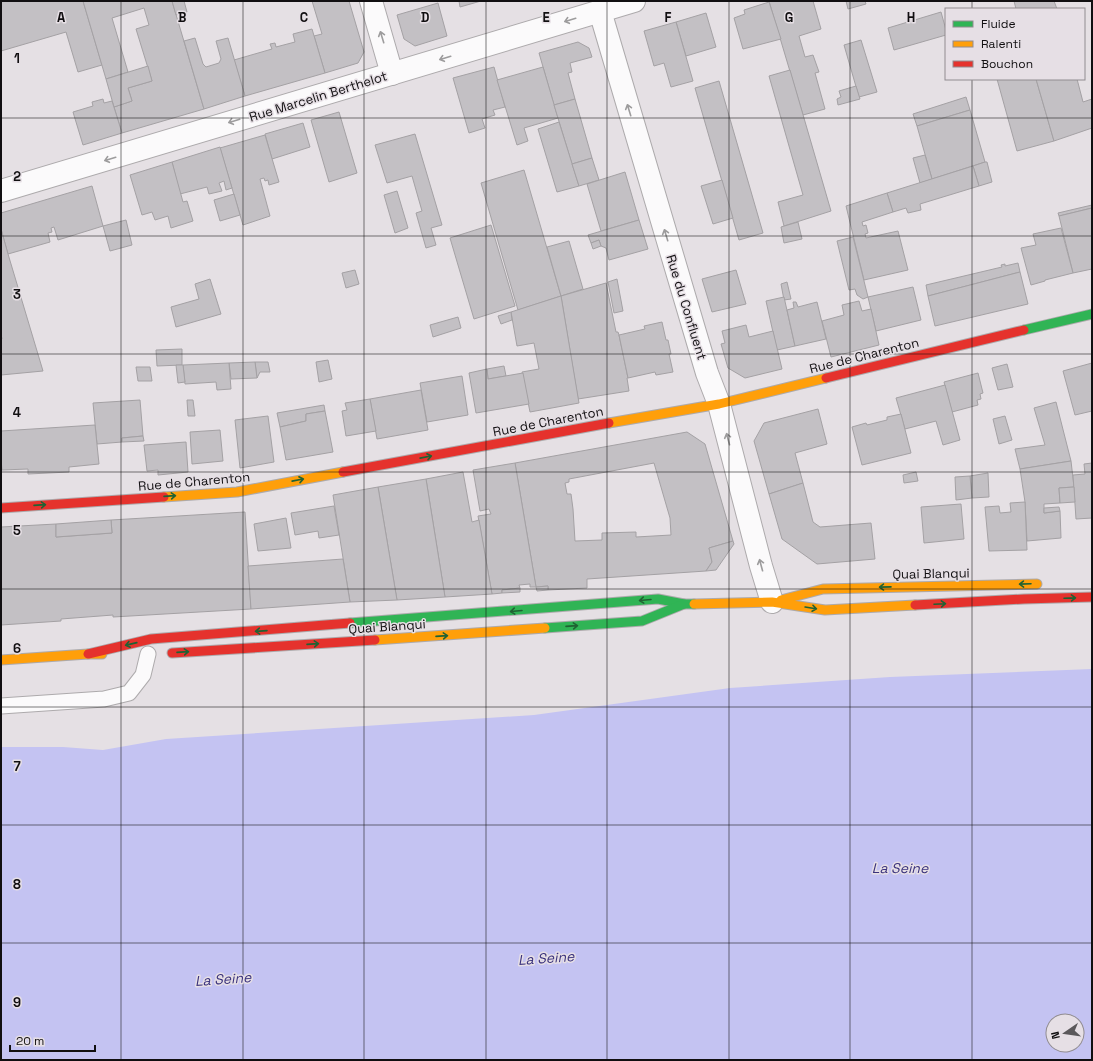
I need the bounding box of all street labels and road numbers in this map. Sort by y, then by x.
street label: Rue Marcelin Berthelot [247,67,389,126]
street label: Rue du Confluent [662,253,711,362]
street label: Rue de Charenton [808,334,921,377]
street label: Rue de Charenton [491,402,605,441]
street label: Rue de Charenton [137,468,251,495]
street label: Quai Blanqui [892,564,970,583]
street label: Quai Blanqui [348,615,426,638]

